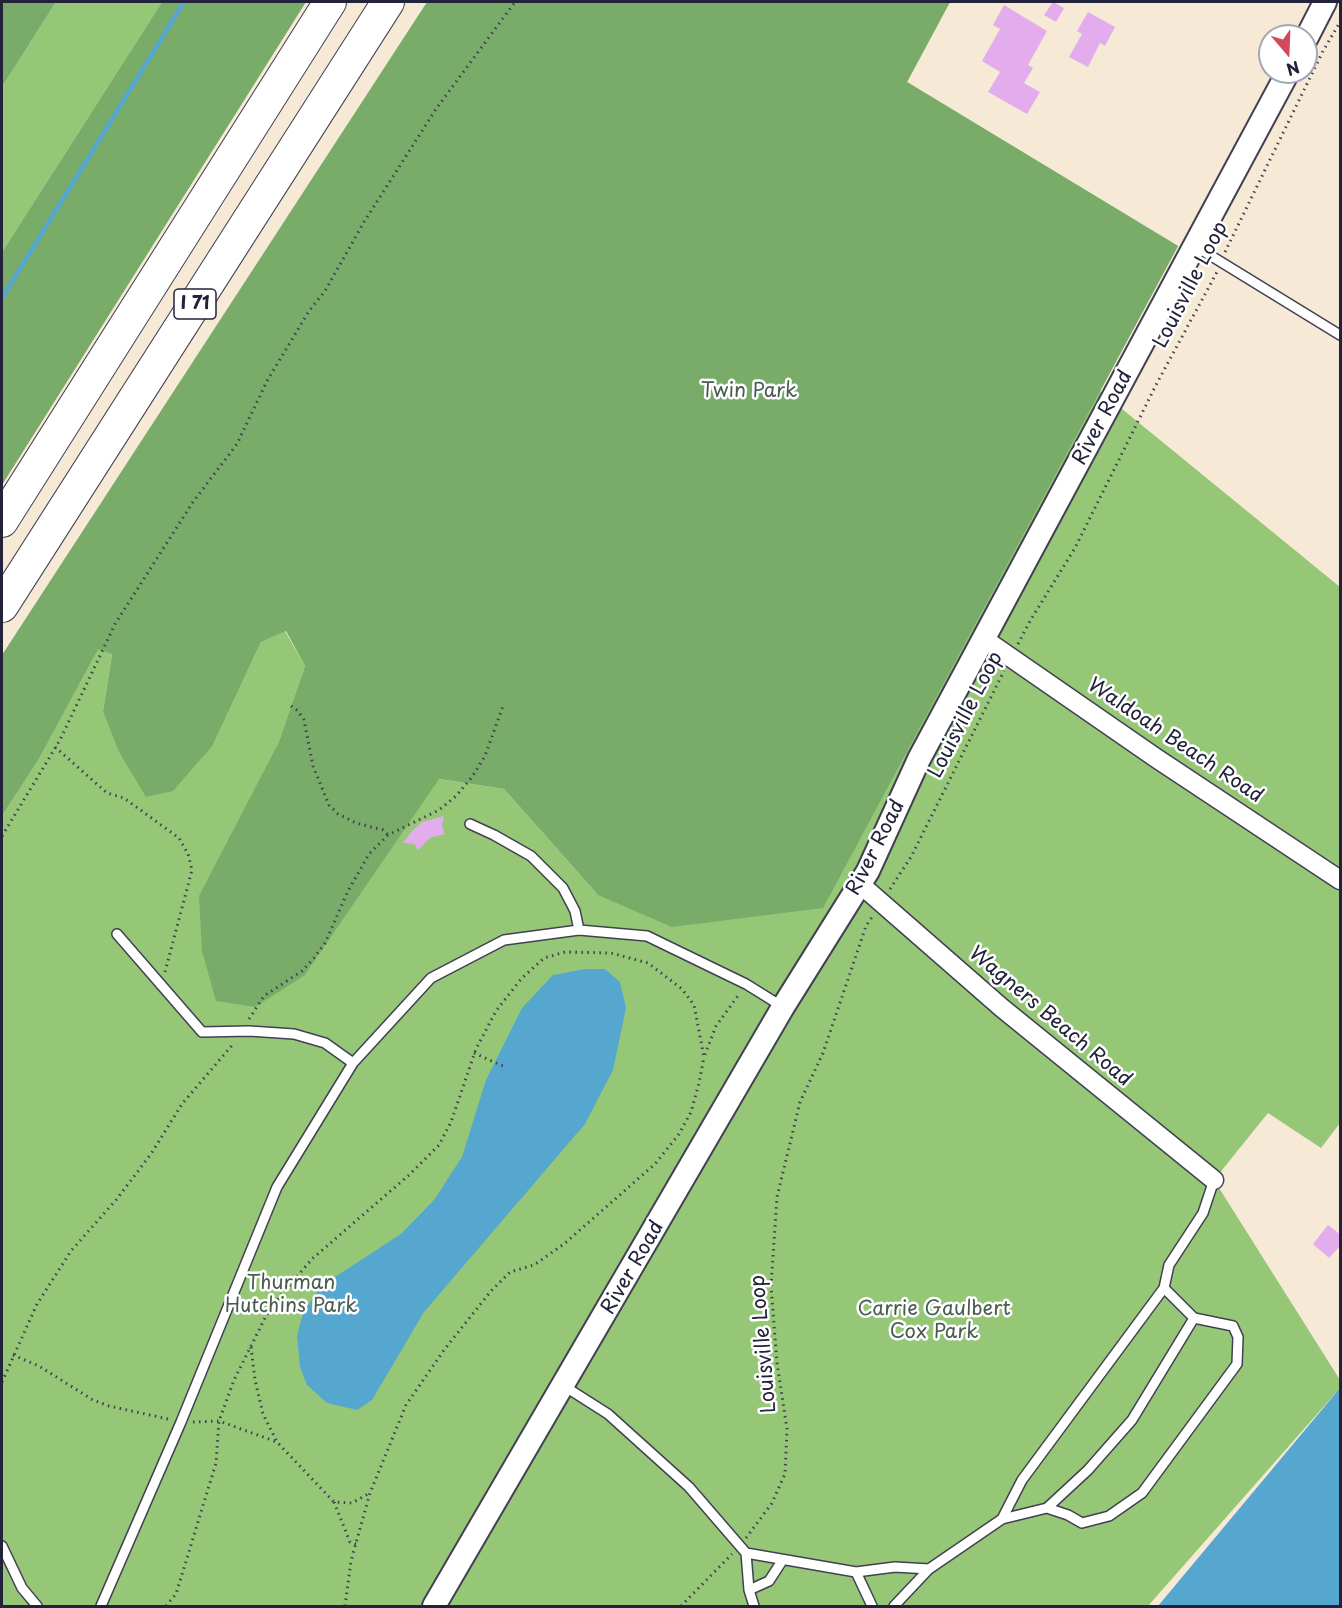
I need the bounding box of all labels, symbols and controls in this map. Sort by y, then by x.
north arrow [1258,24,1318,84]
text: N [1283,56,1303,83]
street label: Louisville Loop [1149,218,1233,352]
road number: I 71 [174,289,216,319]
street label: River Road [1068,366,1138,470]
park label: Twin Park [701,379,797,403]
street label: Louisville Loop [924,648,1008,782]
street label: Waldoah Beach Road [1083,673,1267,809]
street label: River Road [842,796,910,900]
street label: Wagners Beach Road [964,942,1136,1092]
street label: River Road [597,1217,669,1319]
park label: Thurman Hutchins Park [225,1271,357,1318]
street label: Louisville Loop [746,1274,782,1414]
park label: Carrie Gaulbert Cox Park [857,1297,1011,1344]

